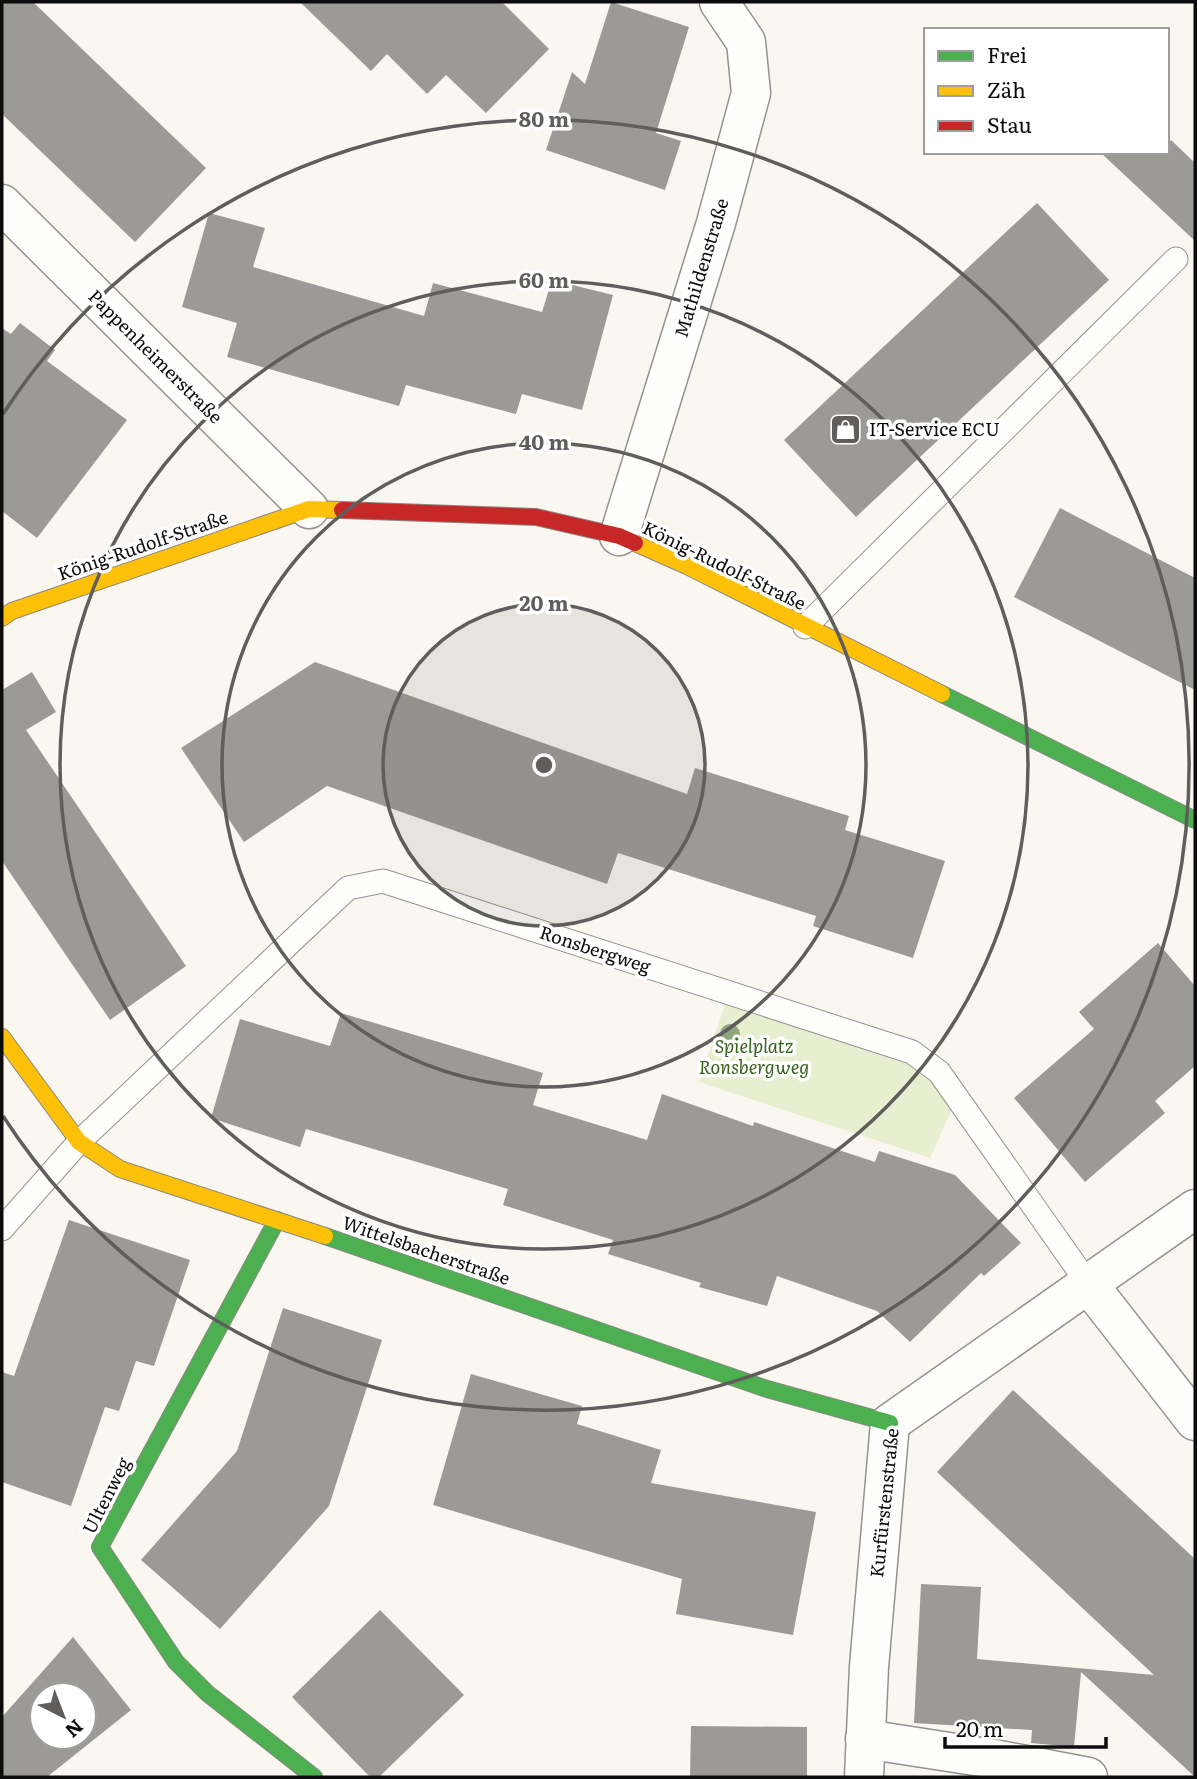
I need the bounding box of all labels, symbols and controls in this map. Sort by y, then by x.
legend [924,28,1169,154]
text: Frei [987,38,1027,69]
text: Zäh [987,73,1026,104]
text: 80 m [519,102,569,133]
text: Stau [987,108,1032,139]
street label: Mathildenstraße [667,195,735,340]
text: 60 m [519,263,569,294]
street label: Pappenheimerstraße [83,283,229,429]
shop icon: IT-Service ECU [829,413,863,447]
place label: IT-Service ECU [869,415,1000,442]
text: 40 m [519,425,569,456]
street label: König-Rudolf-Straße [54,503,231,586]
street label: König-Rudolf-Straße [638,513,811,616]
text: 20 m [519,586,569,617]
centre of rings [532,753,556,777]
street label: Ronsbergweg [536,918,656,980]
park label: Spielplatz Ronsbergweg [699,1032,809,1080]
street label: Wittelsbacherstraße [339,1208,514,1291]
street label: Kurfürstenstraße [862,1427,905,1579]
street label: Ultenweg [75,1452,137,1538]
north arrow [28,1681,98,1751]
scale bar [945,1706,1106,1750]
text: 20 m [956,1712,1003,1743]
text: N [60,1714,90,1745]

